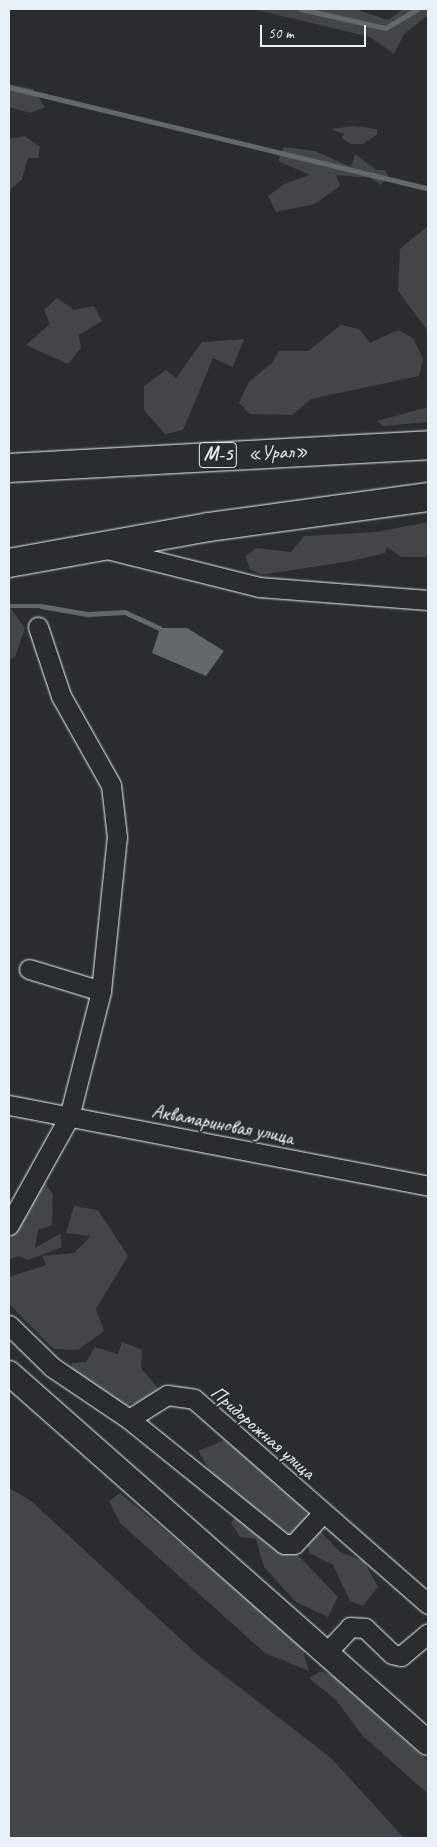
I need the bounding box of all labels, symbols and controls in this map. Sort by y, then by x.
scale bar [262,15,368,47]
text: 50 m [268,24,294,43]
road number: М-5 [198,438,238,472]
street label: «Урал» [248,438,308,466]
street label: Аквамариновая улица [150,1098,296,1150]
street label: Придорожная улица [205,1380,321,1484]

